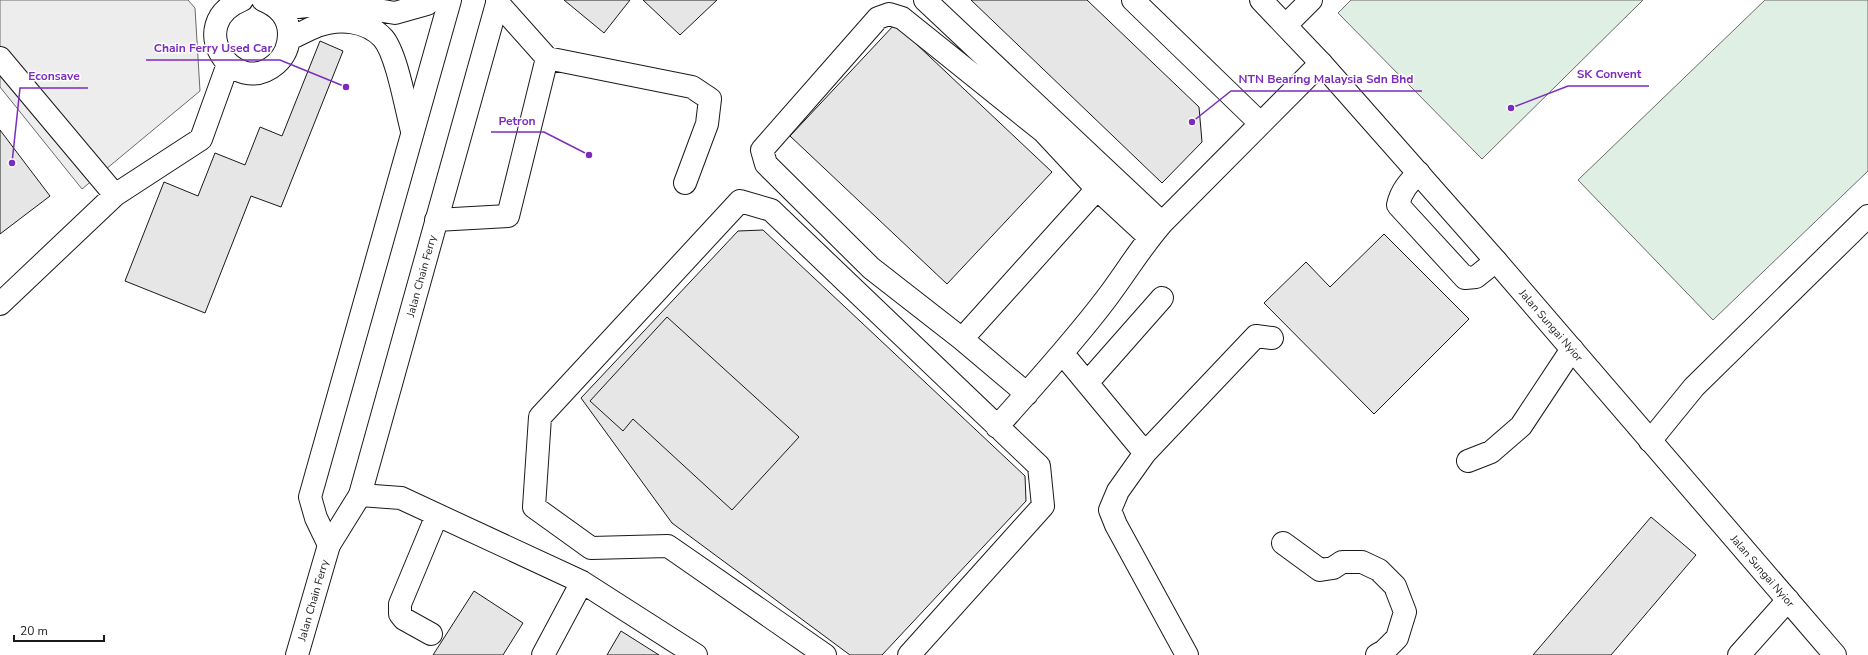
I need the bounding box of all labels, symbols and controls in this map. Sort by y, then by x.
callout: Chain Ferry Used Car [146,36,280,60]
text: Chain Ferry Used Car [154,40,272,56]
callout: SK Convent [1568,62,1649,86]
callout: Econsave [20,64,88,88]
text: SK Convent [1577,66,1642,82]
callout: NTN Bearing Malaysia Sdn Bhd [1231,67,1422,91]
text: Econsave [28,68,80,84]
text: NTN Bearing Malaysia Sdn Bhd [1239,71,1413,87]
callout: Petron [491,108,544,132]
text: Petron [498,113,536,129]
street label: Jalan Chain Ferry [403,233,440,319]
street label: Jalan Sungai Nyior [1515,285,1586,365]
street label: Jalan Sungai Nyior [1726,531,1798,611]
street label: Jalan Chain Ferry [294,557,332,644]
scale bar [14,617,104,643]
text: 20 m [20,623,48,639]

